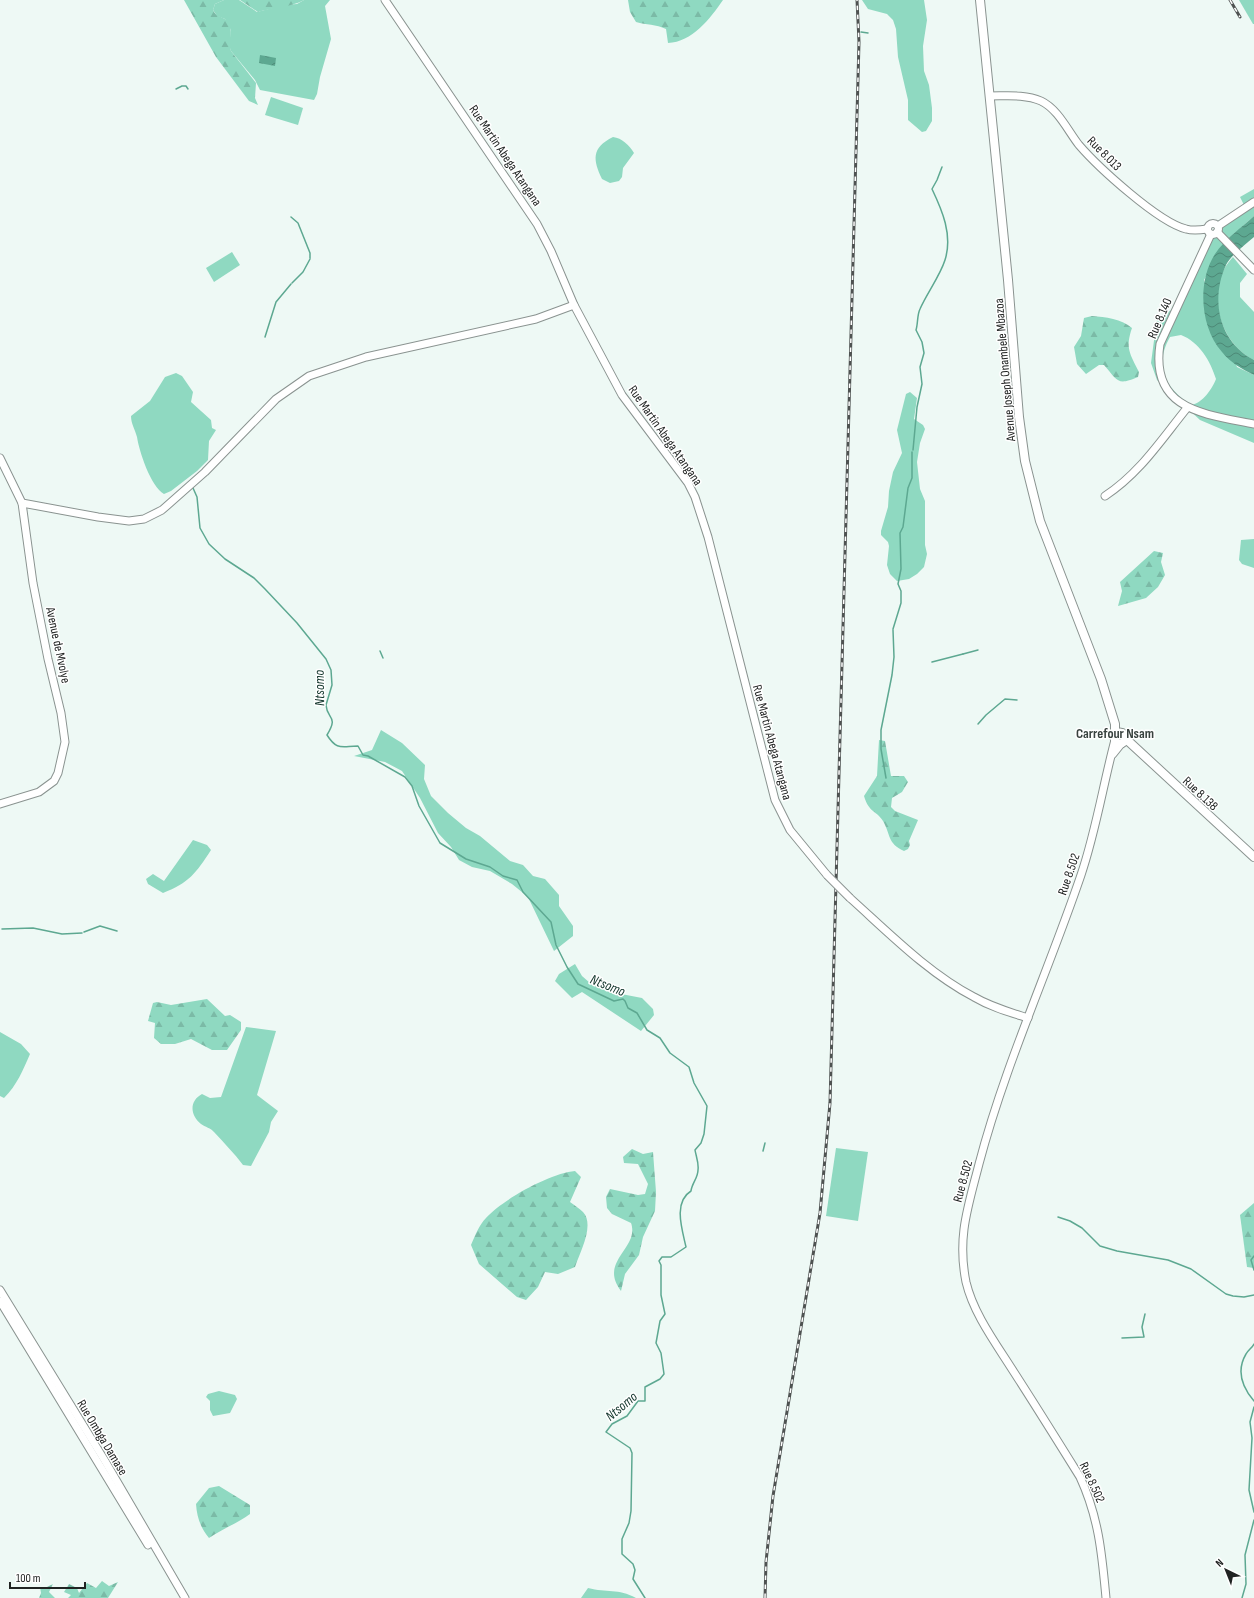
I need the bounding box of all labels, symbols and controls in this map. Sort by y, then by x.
street label: Rue Martin Abega Atangana [465,102,545,209]
street label: Rue 8.013 [1084,133,1125,174]
street label: Rue 8.140 [1144,295,1176,341]
street label: Avenue Joseph Onambele Mbazoa [991,298,1019,443]
street label: Rue Martin Abega Atangana [625,382,706,489]
street label: Avenue de Mvolye [42,605,74,685]
water label: Ntsomo [311,669,328,706]
street label: Rue Martin Abega Atangana [749,683,795,802]
district label: Carrefour Nsam [1076,725,1154,742]
street label: Rue 8.138 [1179,773,1222,814]
street label: Rue 8.502 [1054,851,1084,897]
water label: Ntsomo [588,971,628,1000]
street label: Rue 8.502 [950,1158,976,1204]
water label: Ntsomo [602,1388,641,1425]
street label: Rue Ombga Damase [73,1397,131,1478]
street label: Rue 8.502 [1076,1459,1108,1505]
north arrow [1206,1550,1246,1590]
text: N [1213,1556,1226,1570]
scale bar [10,1564,85,1590]
text: 100 m [16,1571,41,1586]

